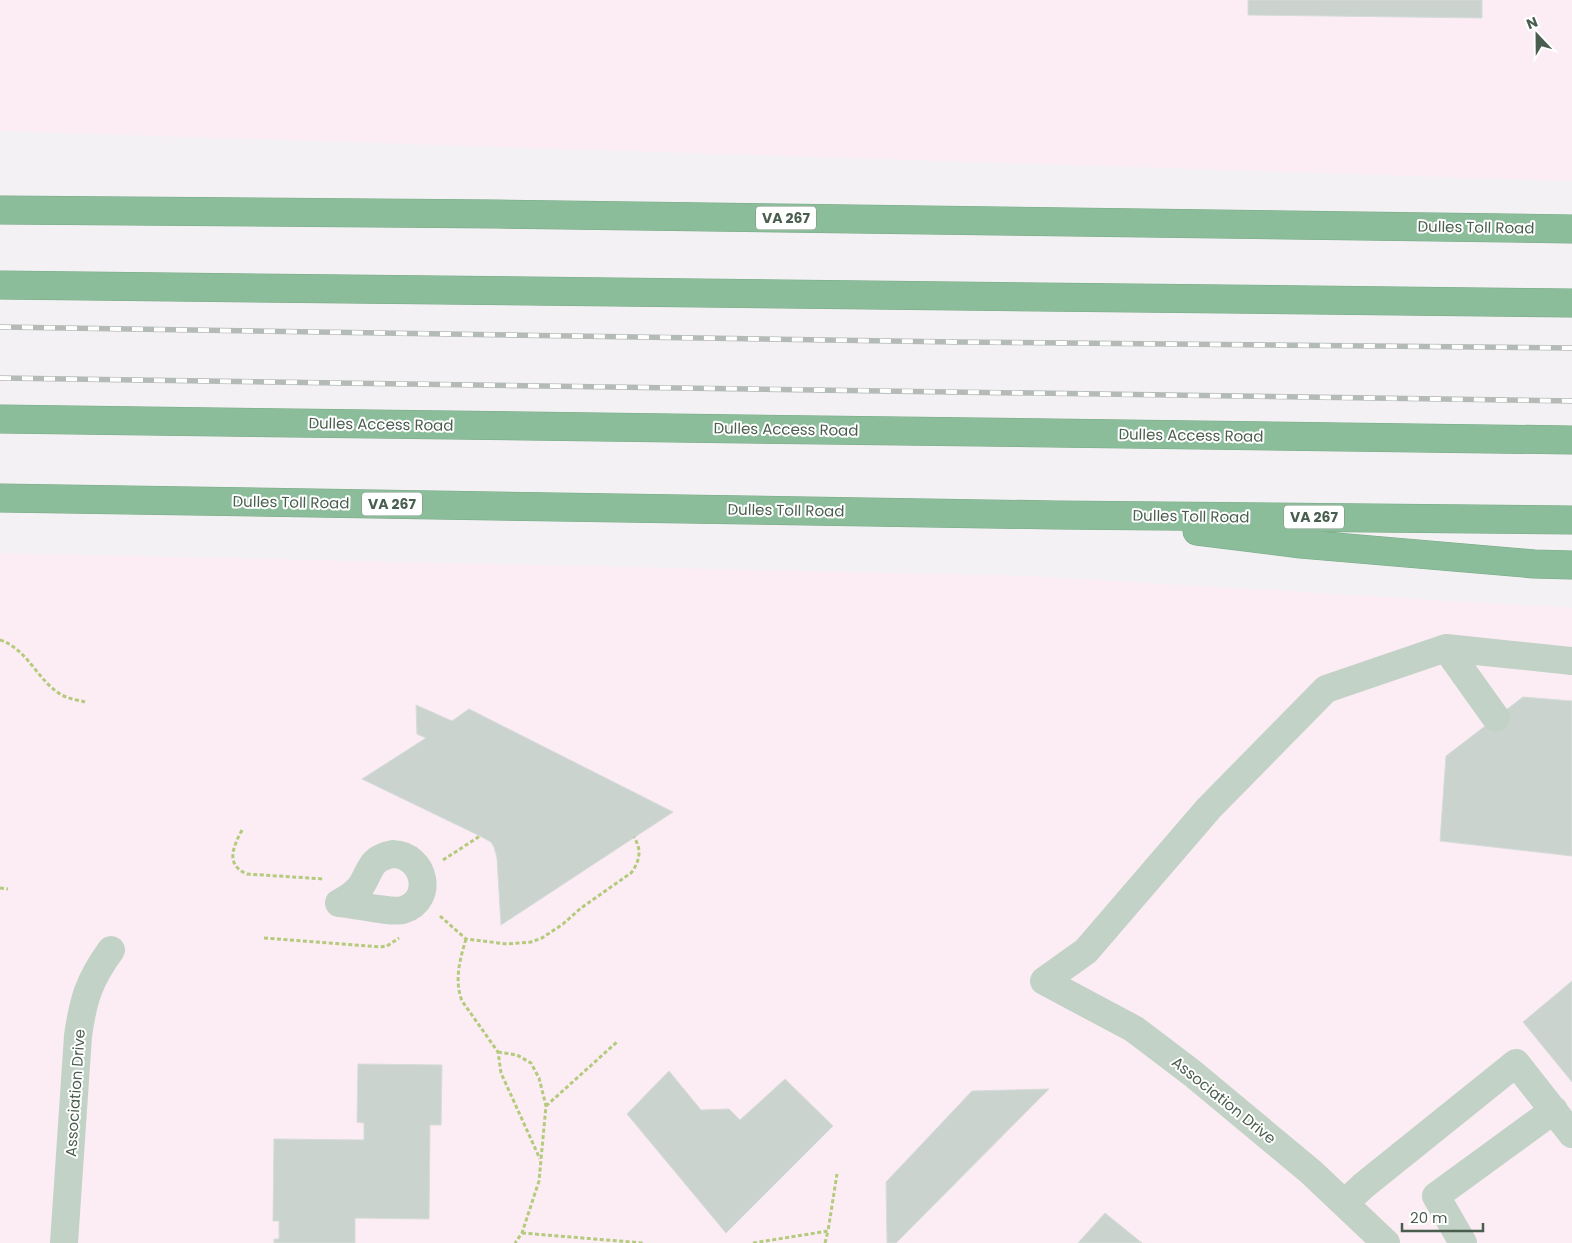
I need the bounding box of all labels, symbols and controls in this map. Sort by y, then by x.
north arrow [1512,10,1562,60]
text: N [1524,12,1541,34]
road number: VA 267 [756,207,816,230]
street label: Dulles Toll Road [1417,215,1535,239]
street label: Dulles Access Road [308,412,454,436]
street label: Dulles Access Road [713,417,859,441]
street label: Dulles Access Road [1118,423,1264,447]
street label: Dulles Toll Road [232,490,350,514]
road number: VA 267 [362,492,422,516]
street label: Dulles Toll Road [727,498,845,522]
street label: Dulles Toll Road [1132,504,1250,528]
road number: VA 267 [1284,506,1344,528]
street label: Association Drive [60,1028,90,1158]
street label: Association Drive [1168,1051,1280,1149]
scale bar [1402,1200,1483,1232]
text: 20 m [1410,1207,1448,1228]

